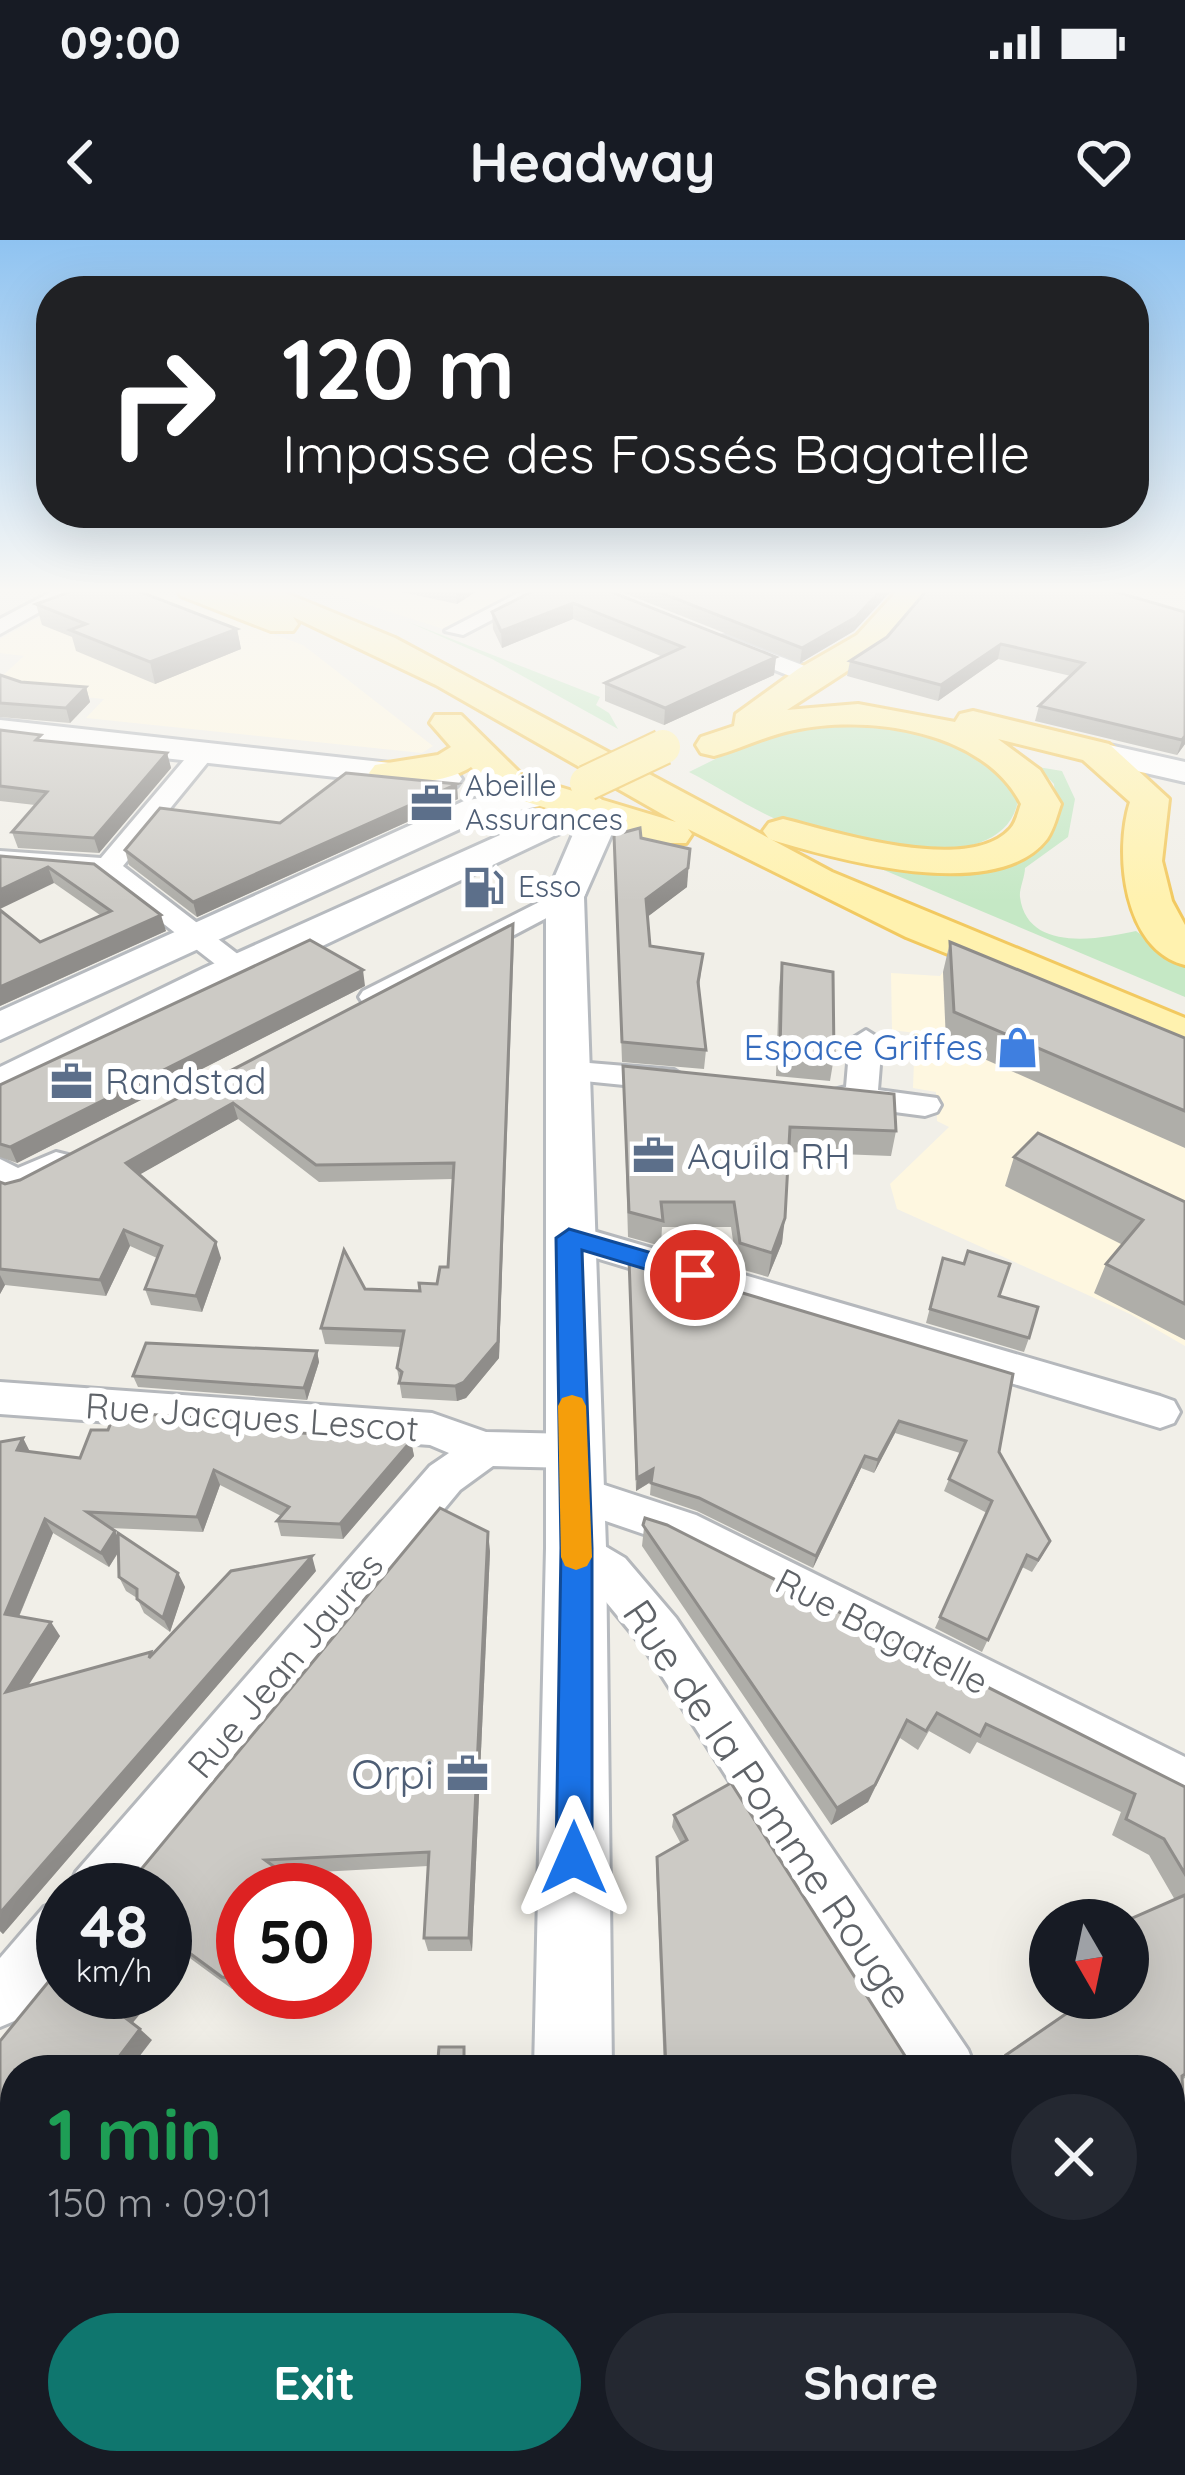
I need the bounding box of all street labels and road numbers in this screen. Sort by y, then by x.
street label: Rue Jacques Lescot [84,1382,420,1451]
street label: Rue Jean Jaurès [177,1543,392,1787]
street label: Rue Bagatelle [768,1558,996,1703]
street label: Rue de la Pomme Rouge [612,1589,925,2018]

